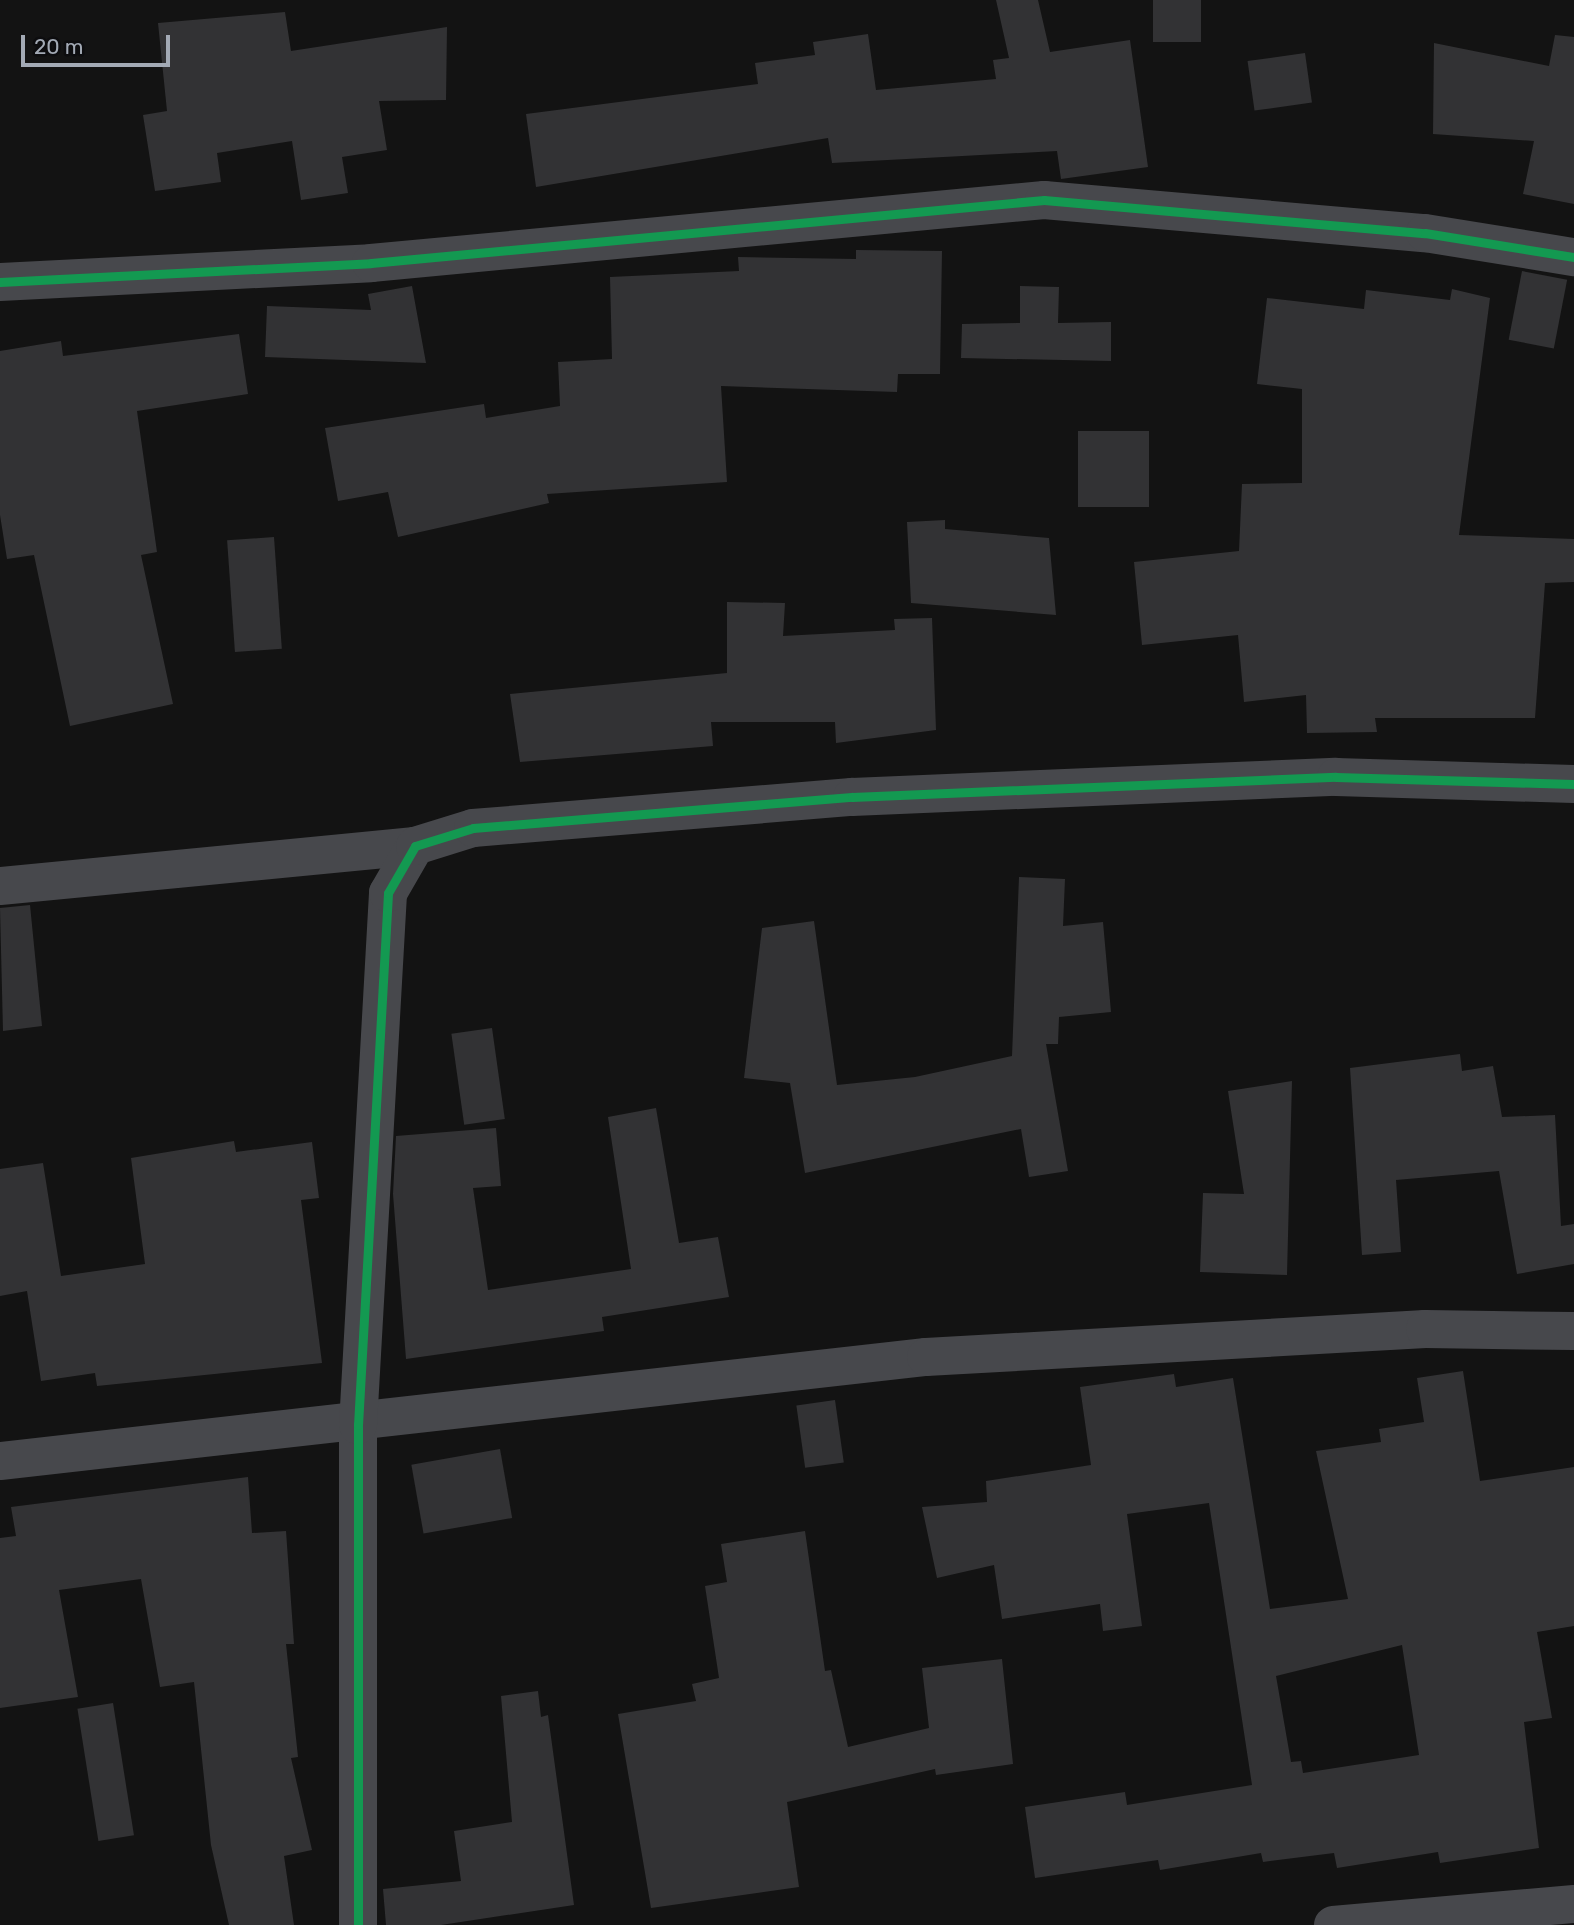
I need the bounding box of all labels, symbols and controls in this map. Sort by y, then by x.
scale bar [24,21,173,65]
text: 20 m [34,34,83,59]

